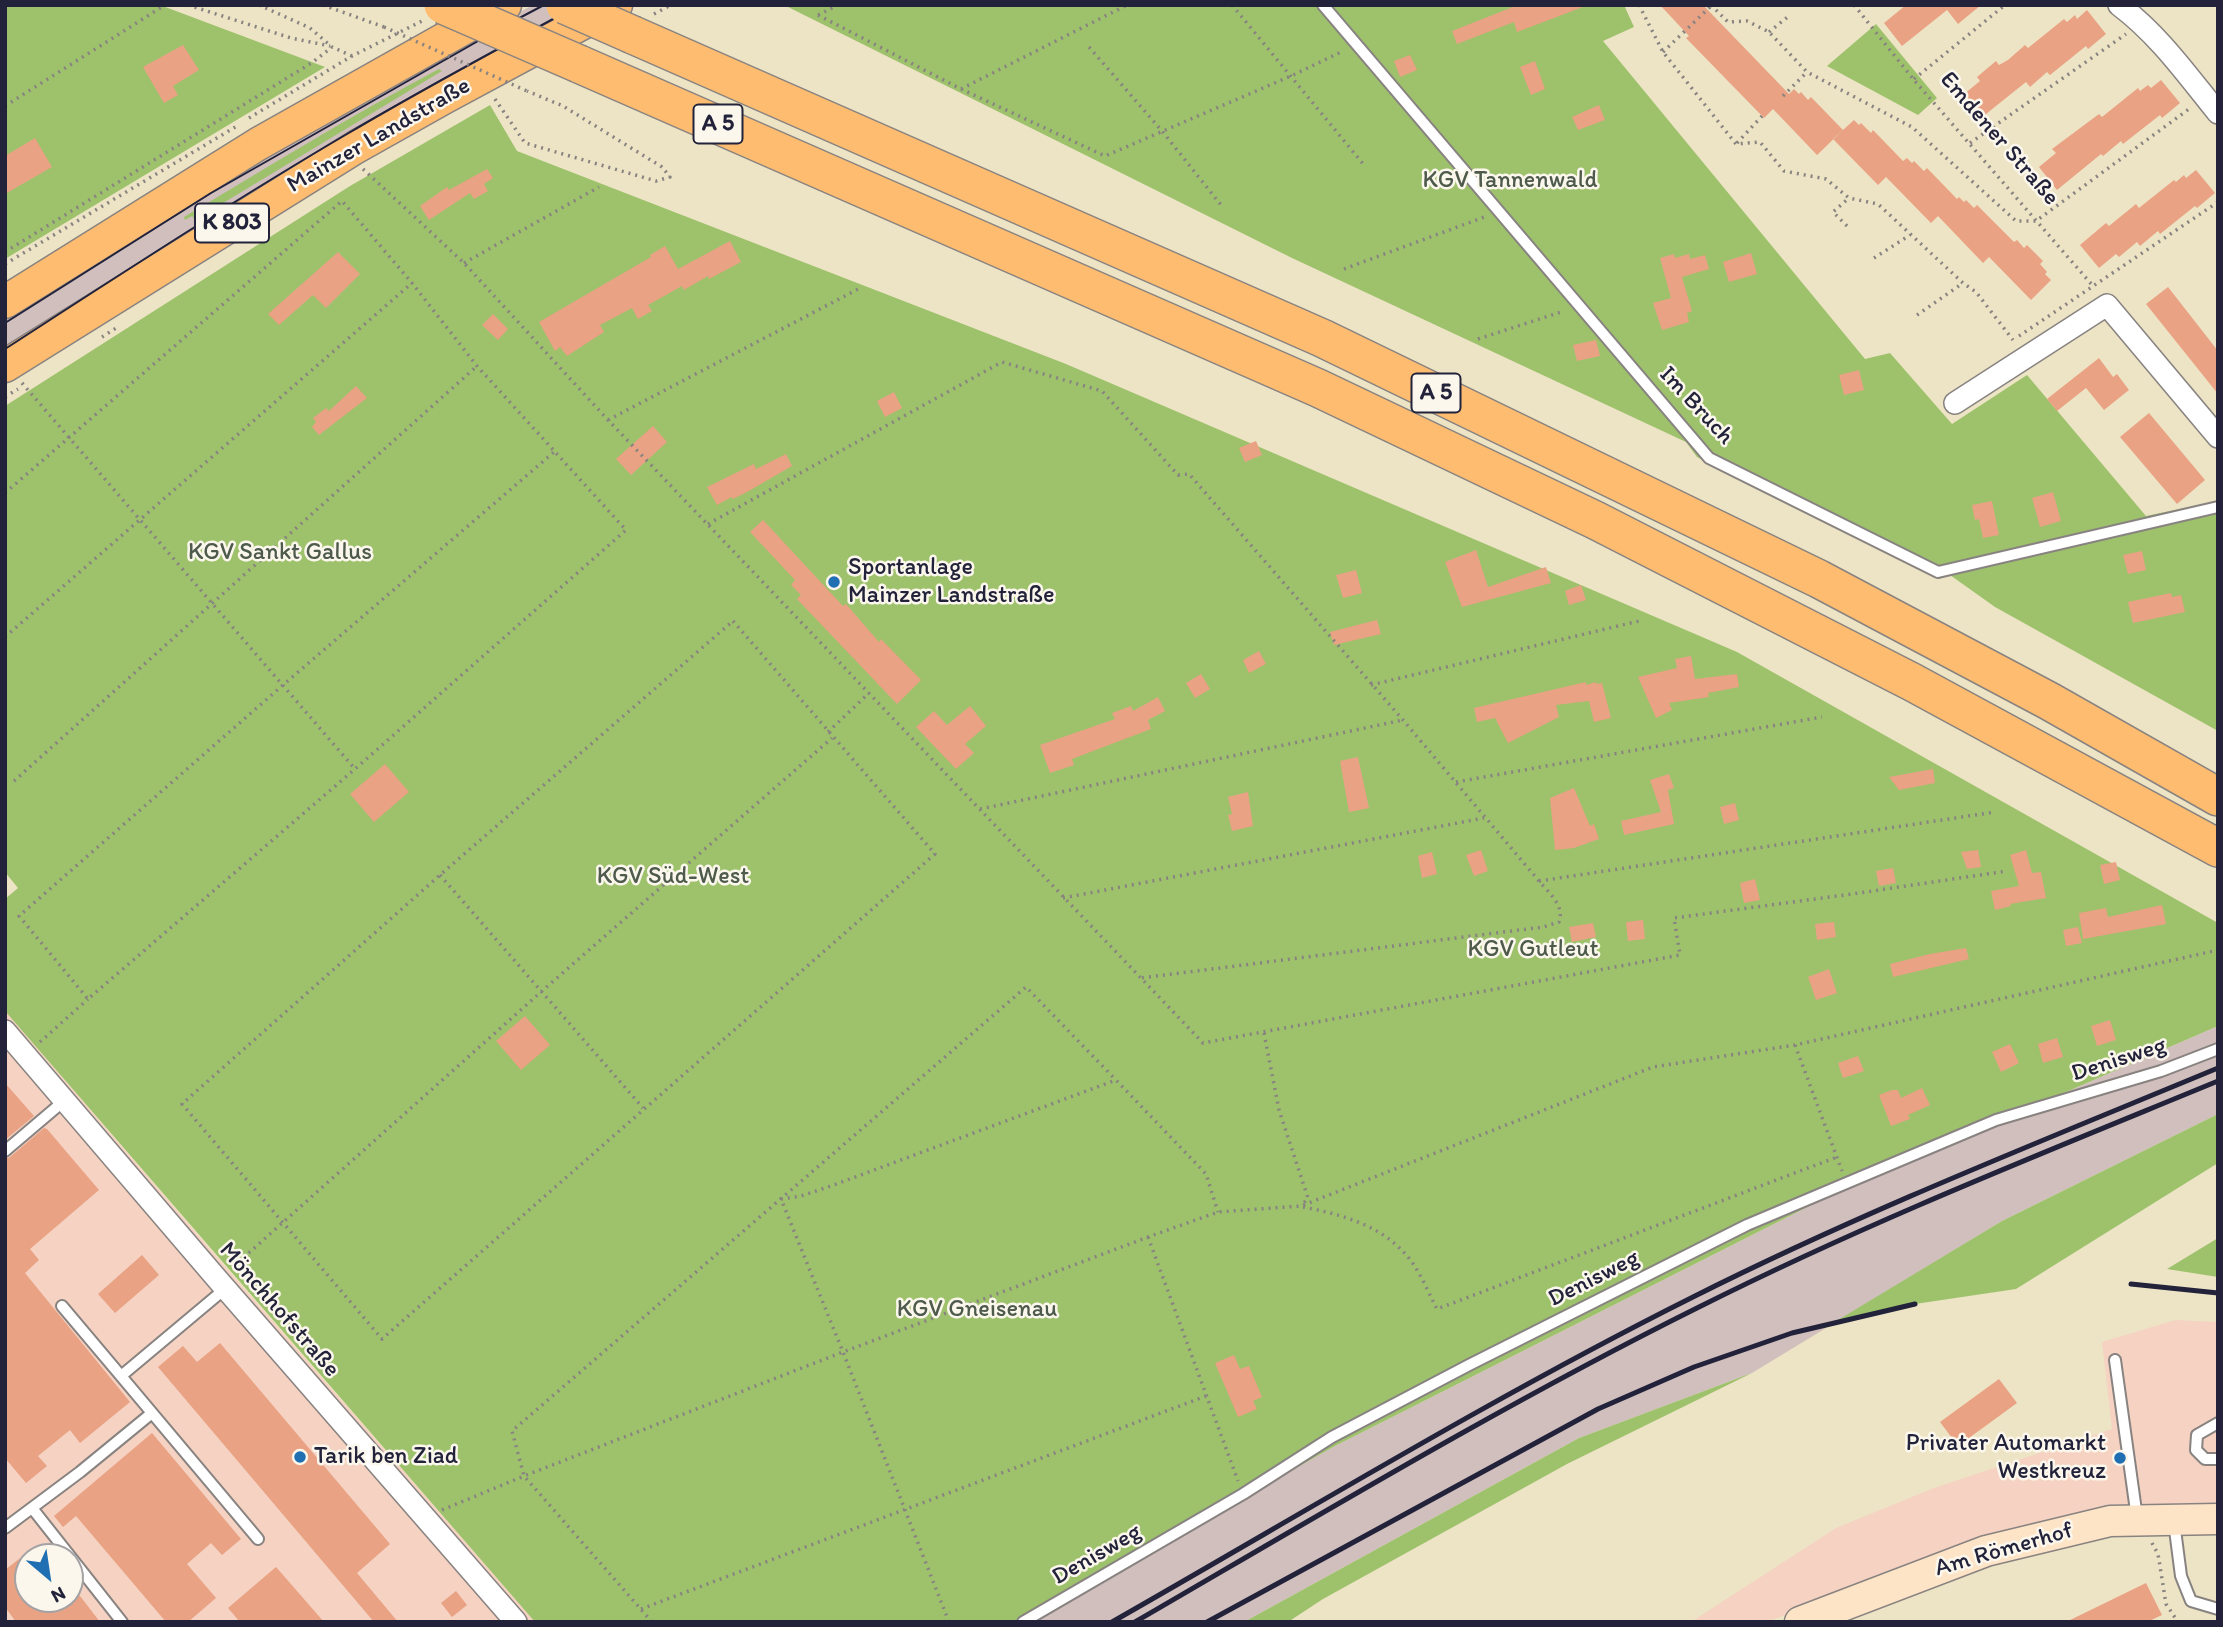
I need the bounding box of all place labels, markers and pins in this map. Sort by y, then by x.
place label: Sportanlage Mainzer Landstraße [848,554,1054,610]
marker: Sportanlage Mainzer Landstraße [826,574,842,590]
place label: Privater Automarkt Westkreuz [1906,1430,2106,1486]
place label: Tarik ben Ziad [314,1443,458,1471]
marker: Tarik ben Ziad [292,1449,308,1465]
marker: Privater Automarkt Westkreuz [2112,1450,2128,1466]

